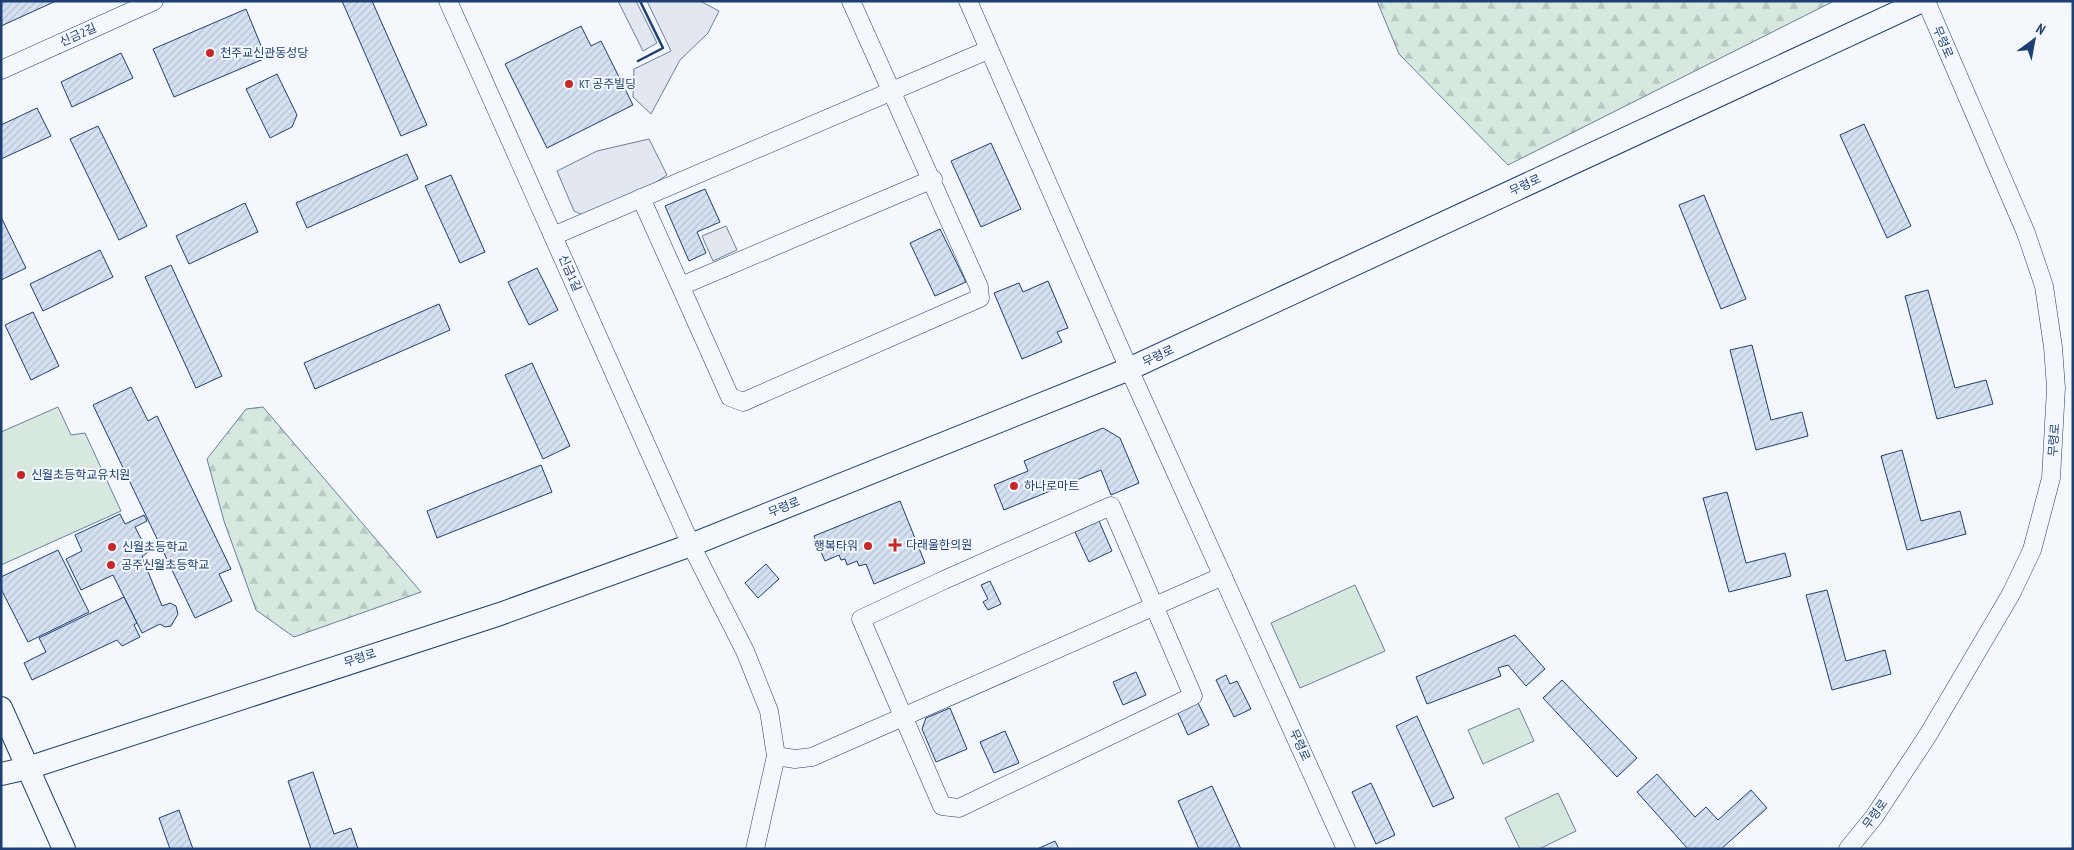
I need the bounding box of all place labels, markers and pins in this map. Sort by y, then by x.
place label: 천주교신관동성당 [220,45,308,60]
marker: 천주교신관동성당 [204,47,216,59]
place label: KT 공주빌딩 [579,76,636,91]
marker: KT 공주빌딩 [563,78,575,90]
place label: 신월초등학교유치원 [31,467,130,482]
marker: 신월초등학교유치원 [15,469,27,481]
place label: 하나로마트 [1024,478,1079,493]
marker: 하나로마트 [1008,480,1020,492]
place label: 다래울한의원 [906,537,972,552]
place label: 행복타워 [814,538,858,553]
marker: 다래울한의원 [888,538,902,552]
place label: 신월초등학교 [122,539,188,554]
marker: 행복타워 [862,540,874,552]
marker: 신월초등학교 [106,541,118,553]
place label: 공주신월초등학교 [121,557,209,572]
marker: 공주신월초등학교 [105,559,117,571]

